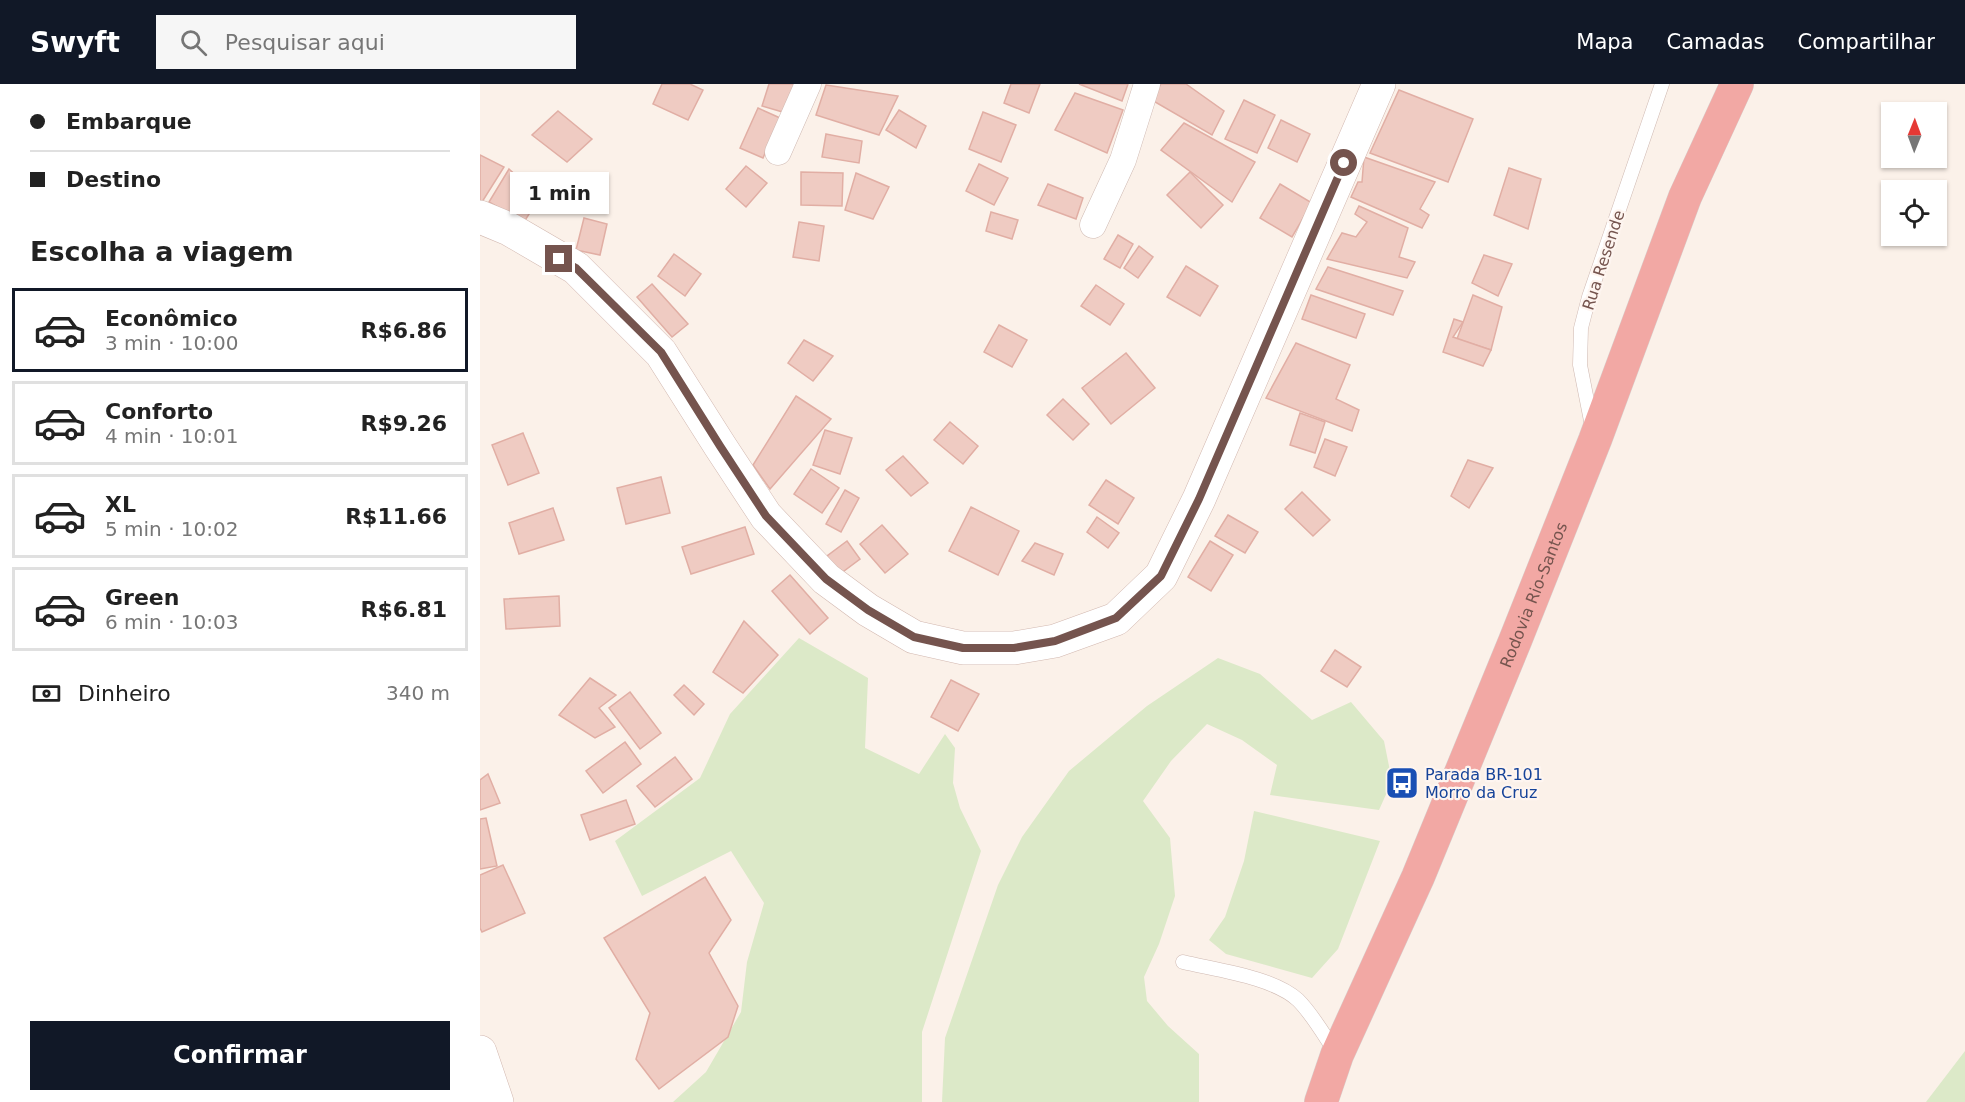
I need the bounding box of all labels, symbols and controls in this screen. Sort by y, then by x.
search box [156,15,576,69]
text: Swyft [30,26,120,59]
icon: search [177,26,210,59]
text: Pesquisar aqui [225,30,385,55]
text: Mapa [1576,30,1633,54]
text: Camadas [1666,30,1764,54]
text: Compartilhar [1797,30,1935,54]
north arrow [1881,102,1947,168]
map controls [1881,102,1947,246]
text: Embarque [66,109,192,134]
route start [1330,149,1357,176]
text: Destino [66,167,161,192]
callout: 1 min [509,172,608,214]
button: locate [1881,180,1947,246]
text: 1 min [528,181,591,205]
street label: Rua Resende [1578,208,1629,313]
text: Escolha a viagem [30,236,294,267]
route end [545,245,572,272]
icon: car [33,303,87,357]
text: Econômico [105,306,238,331]
text: R$6.86 [360,318,447,343]
text: 3 min · 10:00 [105,331,239,355]
icon: car [33,396,87,450]
text: Conforto [105,399,213,424]
text: R$9.26 [360,411,447,436]
text: 4 min · 10:01 [105,424,239,448]
icon: car [33,489,87,543]
text: XL [105,492,136,517]
text: R$11.66 [345,504,447,529]
text: 5 min · 10:02 [105,517,239,541]
street label: Rodovia Rio-Santos [1496,520,1571,671]
icon: car [33,582,87,636]
text: Green [105,585,179,610]
text: R$6.81 [360,597,447,622]
text: 6 min · 10:03 [105,610,239,634]
icon: cash [30,677,63,710]
text: Dinheiro [78,681,171,706]
text: 340 m [386,681,450,705]
bus stop icon: Parada BR-101 Morro da Cruz [1384,765,1420,801]
place label: Parada BR-101 Morro da Cruz [1425,765,1543,802]
button: Confirmar [30,1021,450,1090]

